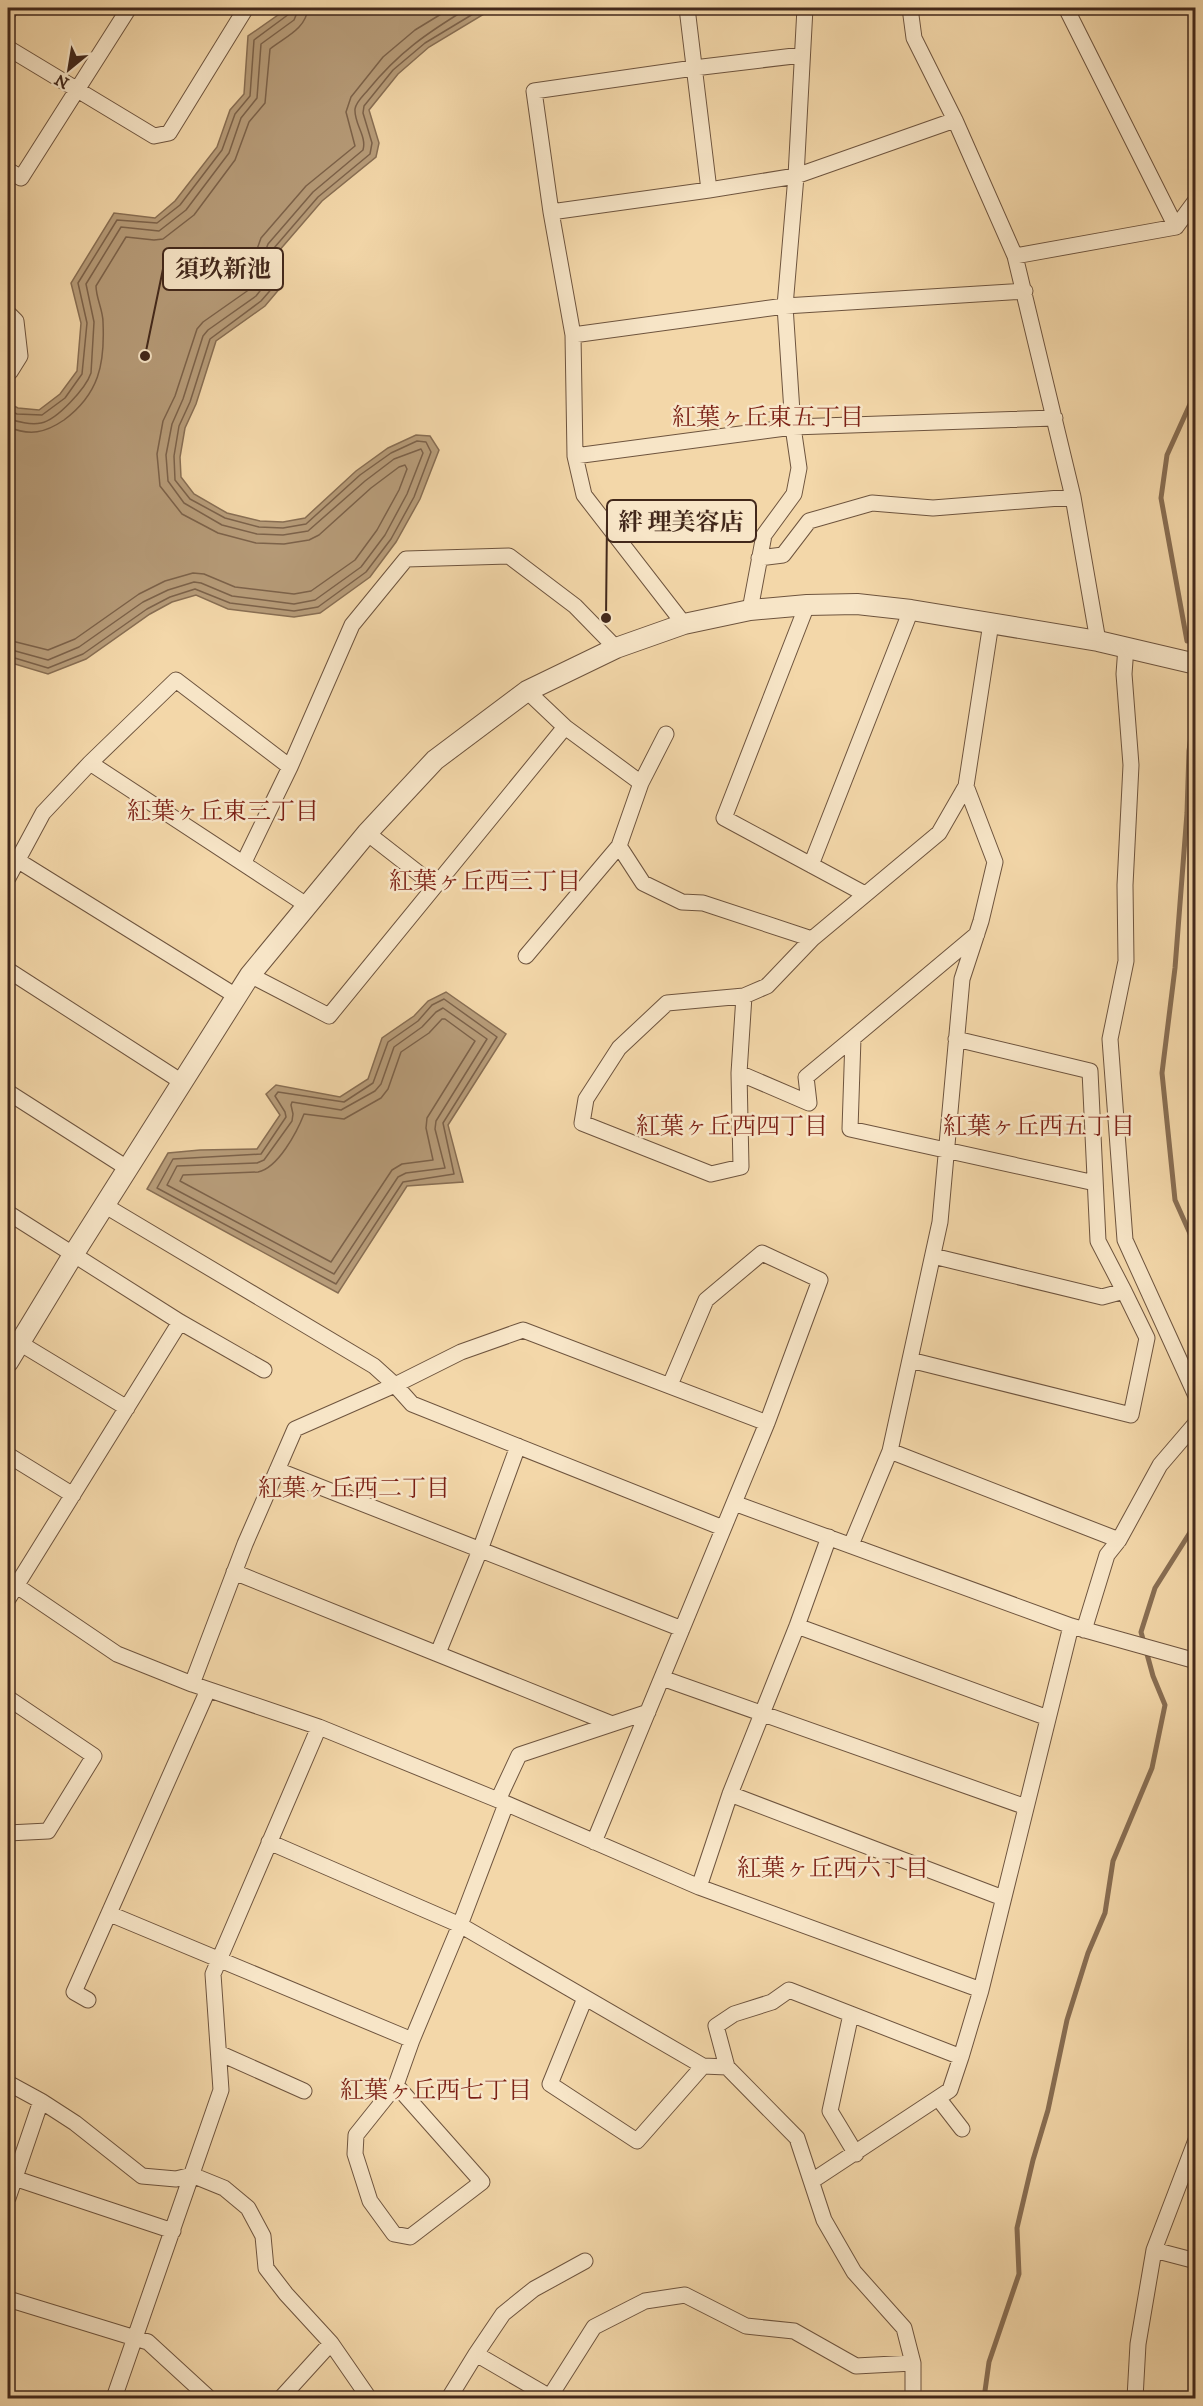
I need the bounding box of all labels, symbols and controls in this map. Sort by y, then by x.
north arrow [39,39,99,99]
text: N [51,69,73,93]
callout: 須玖新池 [163,248,283,290]
text: 須玖新池 [175,255,271,285]
district label: 紅葉ヶ丘東五丁目 [672,403,864,433]
callout: 絆 理美容店 [607,500,756,542]
text: 絆 理美容店 [618,508,744,538]
district label: 紅葉ヶ丘東三丁目 [127,797,319,827]
district label: 紅葉ヶ丘西三丁目 [389,867,581,897]
district label: 紅葉ヶ丘西四丁目 [636,1112,828,1142]
district label: 紅葉ヶ丘西五丁目 [943,1112,1135,1142]
district label: 紅葉ヶ丘西二丁目 [258,1474,450,1504]
district label: 紅葉ヶ丘西六丁目 [737,1854,929,1884]
district label: 紅葉ヶ丘西七丁目 [340,2076,532,2106]

